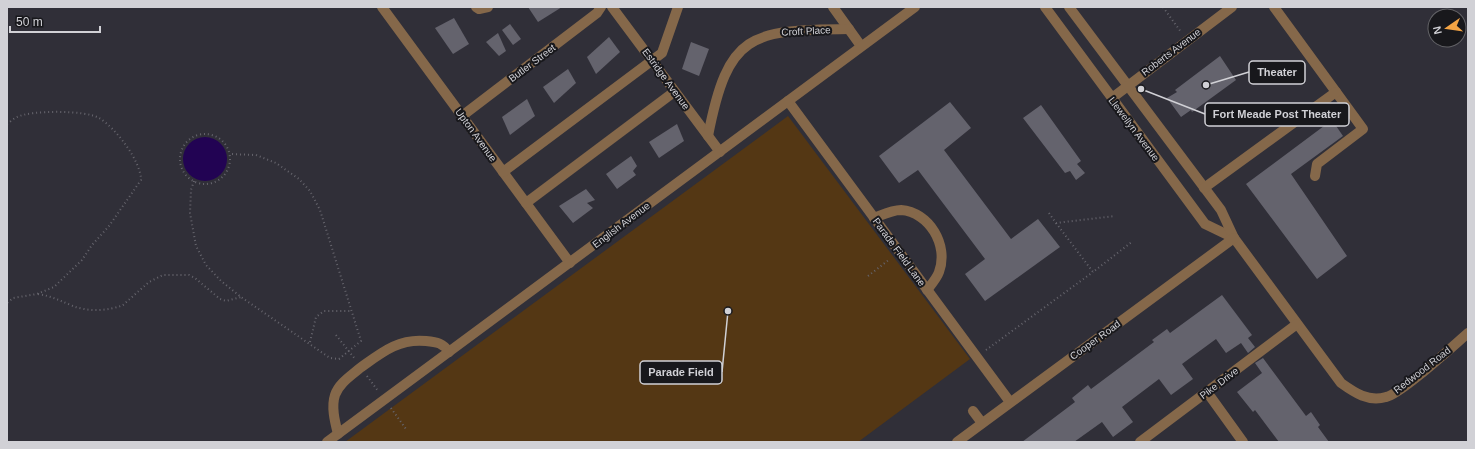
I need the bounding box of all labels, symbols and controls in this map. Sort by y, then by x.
scale bar [10,8,100,34]
north arrow [1427,8,1467,48]
text: 50 m [16,15,43,29]
street label: Croft Place [781,24,831,38]
text: N [1431,25,1444,35]
street label: Roberts Avenue [1139,26,1203,78]
street label: Butler Street [506,42,558,84]
street label: Estridge Avenue [640,46,692,112]
callout: Theater [1249,61,1305,84]
text: Theater [1257,66,1298,78]
street label: Llewellyn Avenue [1106,95,1162,163]
callout: Fort Meade Post Theater [1205,103,1349,126]
street label: Upton Avenue [453,106,499,164]
text: Fort Meade Post Theater [1213,108,1342,120]
street label: English Avenue [590,200,652,250]
street label: Parade Field Lane [871,216,928,289]
street label: Cooper Road [1068,318,1122,362]
street label: Redwood Road [1391,344,1453,396]
callout: Parade Field [640,361,722,384]
street label: Pike Drive [1197,365,1241,401]
text: Parade Field [648,366,714,378]

